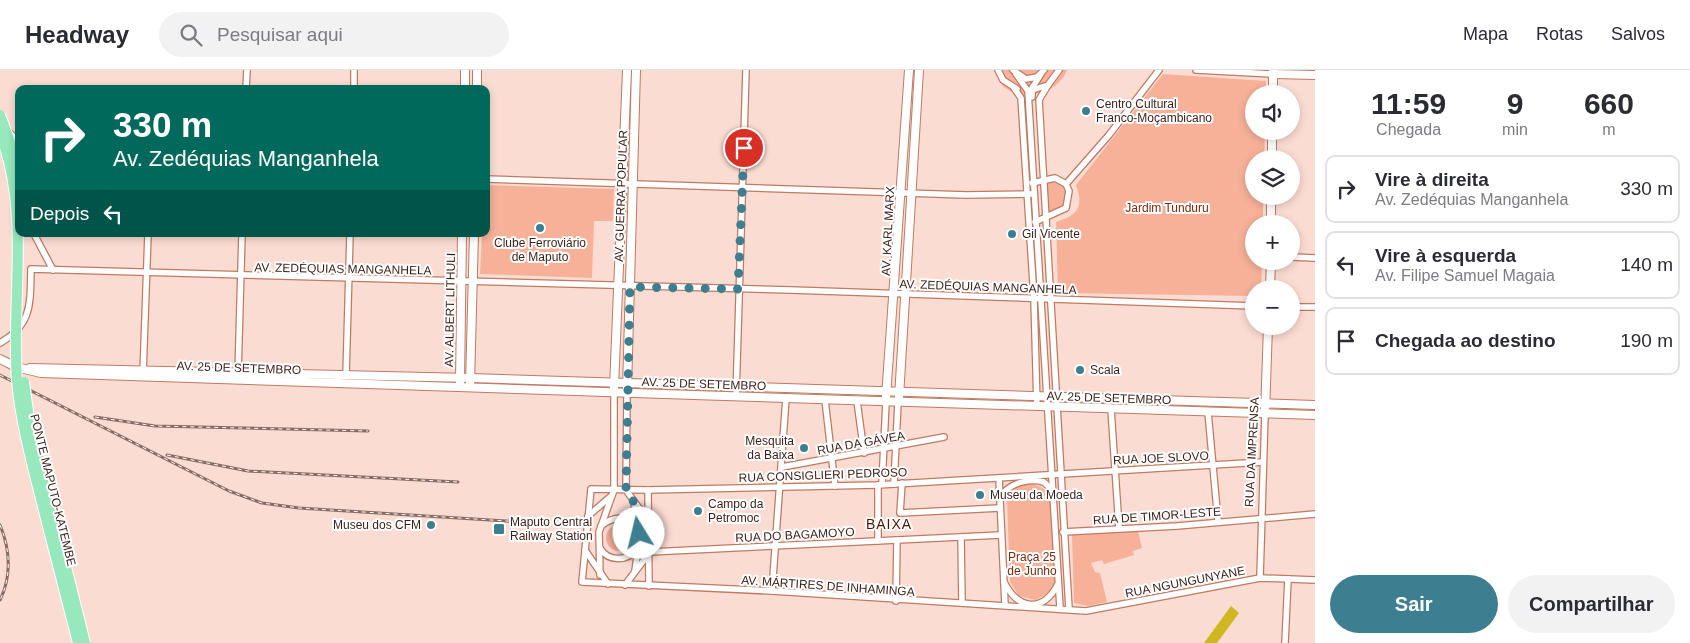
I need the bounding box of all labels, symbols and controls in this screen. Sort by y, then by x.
search box [159,12,509,57]
text: Headway [25,21,129,48]
icon: search [177,21,205,49]
text: Pesquisar aqui [217,24,343,45]
text: Mapa [1463,24,1508,44]
text: Rotas [1536,24,1583,44]
text: Salvos [1611,24,1665,44]
map controls [1245,85,1300,335]
button: sound [1245,85,1300,140]
text: 11:59 [1371,87,1446,120]
text: 9 [1507,87,1523,120]
text: 660 [1584,87,1634,120]
place label: Centro Cultural Franco-Moçambicano [1096,97,1212,125]
icon: right [30,105,95,170]
text: 330 m [113,105,212,144]
marker: Centro Cultural Franco-Moçambicano [1080,105,1092,117]
text: Chegada [1376,121,1441,138]
text: min [1502,121,1528,138]
text: m [1602,121,1616,138]
pin [723,127,765,169]
street label: AV. GUERRA POPULAR [612,129,630,262]
icon: arrive [730,134,758,162]
text: Av. Zedéquias Manganhela [113,146,379,171]
button: layers [1245,150,1300,205]
text: Vire à direita [1375,169,1489,190]
icon: right [1332,175,1360,203]
text: 330 m [1620,178,1673,199]
street label: AV. KARL MARX [879,186,897,276]
text: Av. Zedéquias Manganhela [1375,191,1568,208]
icon: left [99,200,127,228]
park label: Jardim Tunduru [1125,201,1209,215]
text: Depois [30,203,89,224]
button: + [1245,215,1300,270]
marker: Clube Ferroviário de Maputo [534,222,546,234]
place label: Gil Vicente [1022,227,1080,241]
marker: Gil Vicente [1006,228,1018,240]
place label: Clube Ferroviário de Maputo [494,236,586,264]
text: Vire à esquerda [1375,245,1516,266]
icon: left [1332,251,1360,279]
street label: AV. ALBERT LITHULI [442,253,458,367]
text: 140 m [1620,254,1673,275]
street label: AV. ZEDÉQUIAS MANGANHELA [254,259,432,278]
text: Av. Filipe Samuel Magaia [1375,267,1555,284]
street label: AV. ZEDÉQUIAS MANGANHELA [899,276,1077,297]
button: − [1245,280,1300,335]
icon: arrive [1332,327,1360,355]
text: Chegada ao destino [1375,330,1556,351]
text: 190 m [1620,330,1673,351]
street label: AV. 25 DE SETEMBRO [176,359,302,377]
place label: Scala [1090,363,1120,377]
marker: Scala [1074,364,1086,376]
street label: AV. 25 DE SETEMBRO [641,375,767,393]
street label: AV. 25 DE SETEMBRO [1046,389,1172,407]
street label: RUA DA IMPRENSA [1242,397,1262,507]
street label: PONTE MAPUTO-KATEMBE [27,413,79,567]
street label: RUA DA GÁVEA [816,427,906,458]
place label: Mesquita da Baixa [745,434,794,462]
marker: Mesquita da Baixa [798,442,810,454]
street label: RUA JOE SLOVO [1113,448,1209,468]
street label: RUA CONSIGLIERI PEDROSO [738,465,908,485]
place label: Museu da Moeda [990,488,1083,502]
marker: Museu da Moeda [974,489,986,501]
place label: Campo da Petromoc [708,497,764,525]
marker: Campo da Petromoc [692,505,704,517]
street label: RUA DE TIMOR-LESTE [1092,505,1222,527]
position arrow [612,506,664,558]
place label: Maputo Central Railway Station [510,515,593,543]
district label: BAIXA [866,516,912,532]
place label: Museu dos CFM [333,518,421,532]
marker: Museu dos CFM [425,519,437,531]
marker: Maputo Central Railway Station [492,522,506,536]
street label: RUA DO BAGAMOYO [735,525,855,545]
park label: Praça 25 de Junho [1007,550,1057,578]
street label: RUA NGUNGUNYANE [1124,564,1246,600]
street label: AV. MÁRTIRES DE INHAMINGA [741,572,915,599]
button: Sair [1330,575,1498,633]
button: Compartilhar [1508,575,1675,633]

